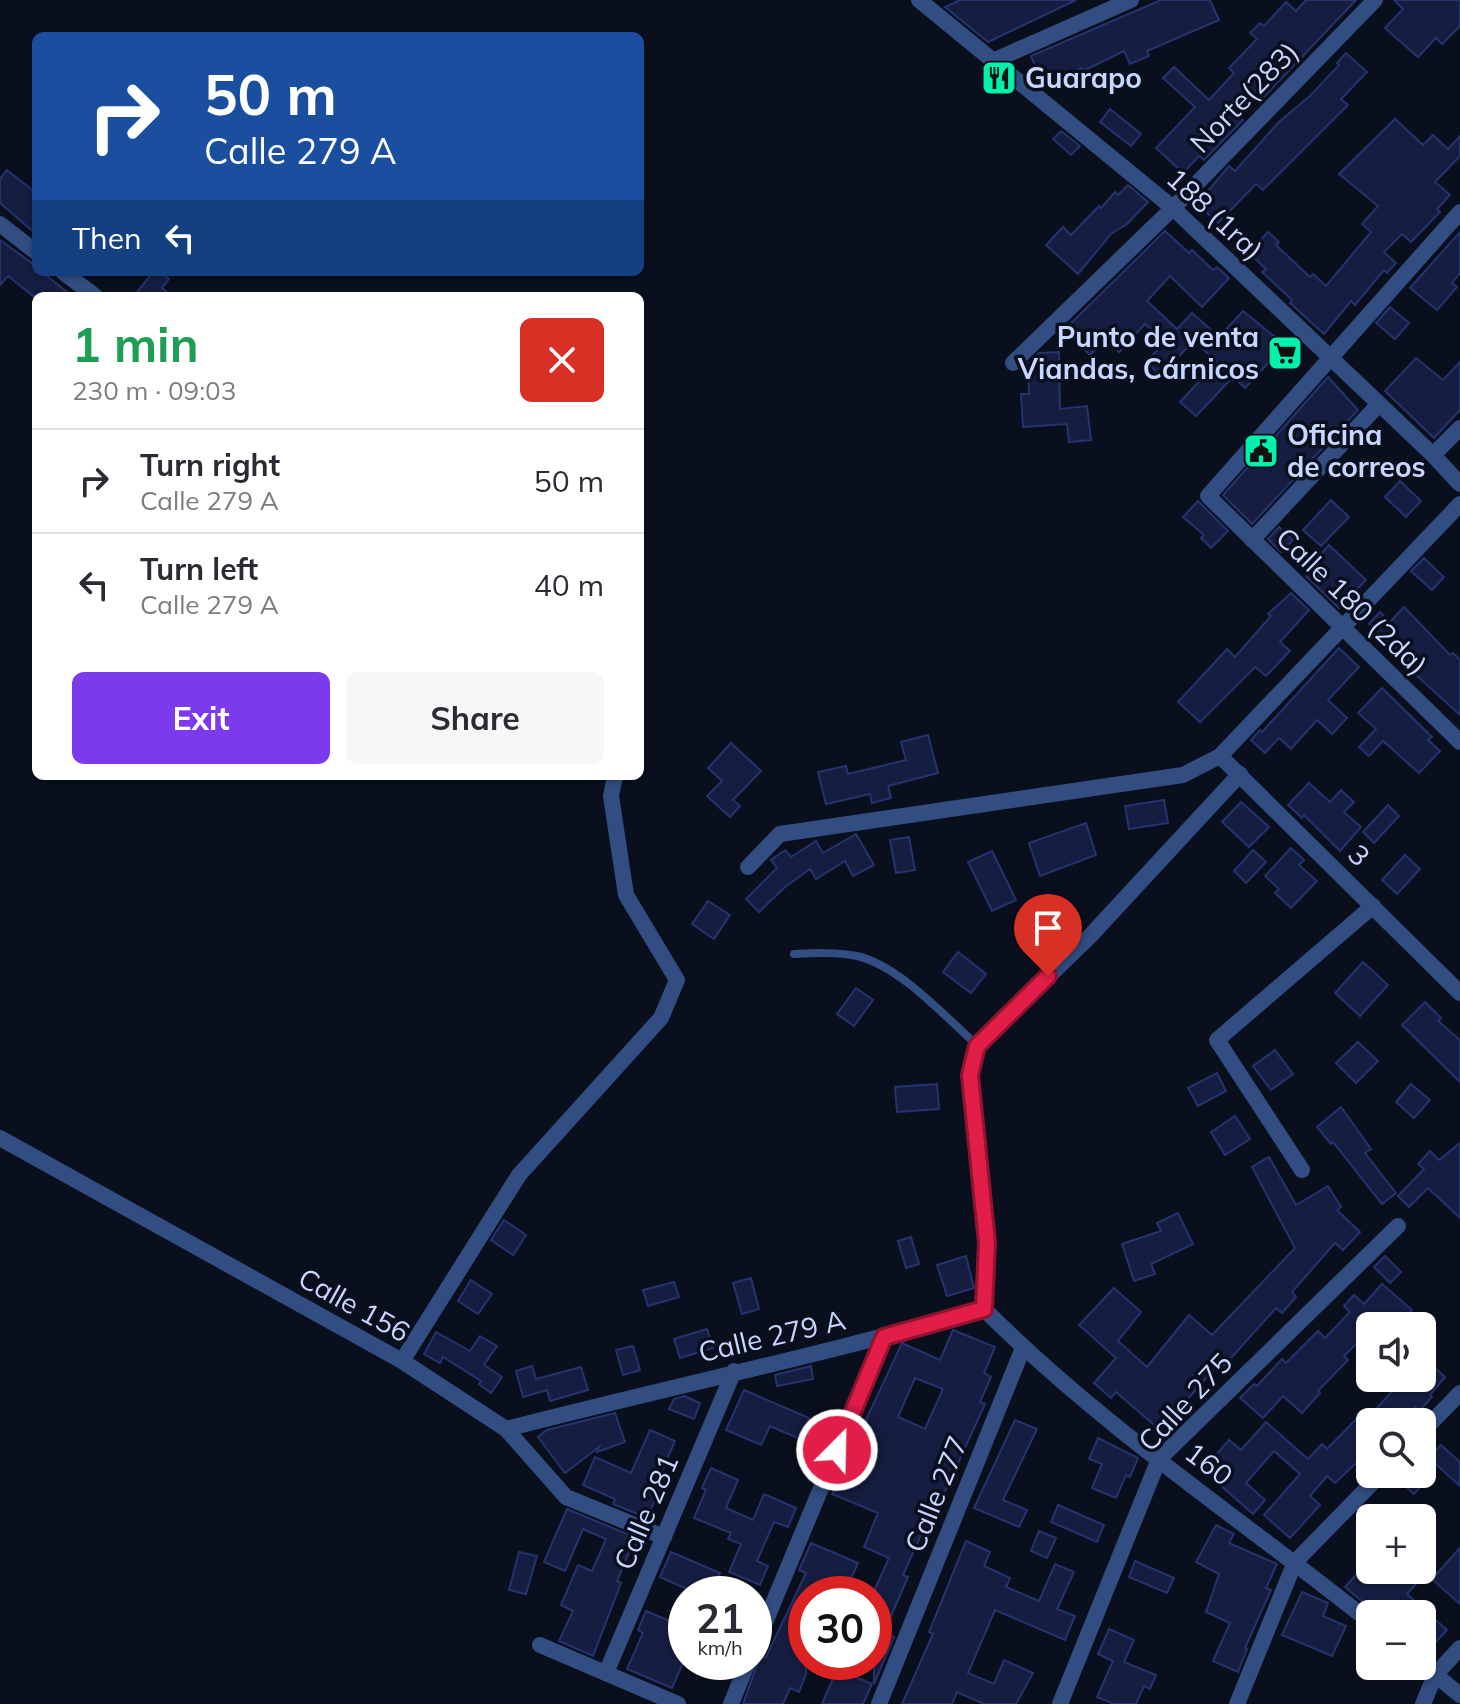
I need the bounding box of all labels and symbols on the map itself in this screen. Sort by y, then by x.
street label: Norte(283) [1182,34,1305,159]
restaurant icon: Guarapo [980,59,1018,97]
place label: Guarapo [1025,60,1142,95]
street label: 188 (1ra) [1160,160,1271,267]
place label: Punto de venta Viandas, Cárnicos [1017,319,1259,386]
supermarket icon: Punto de venta Viandas, Cárnicos [1266,334,1304,372]
place label: Oficina de correos [1287,417,1426,484]
public building icon: Oficina de correos [1242,432,1280,470]
street label: Calle 180 (2da) [1269,520,1435,682]
street label: 3 [1341,836,1378,873]
pin [1014,894,1082,976]
street label: Calle 156 [293,1260,416,1349]
street label: Calle 279 A [695,1302,849,1369]
street label: Calle 275 [1130,1345,1239,1458]
position arrow [795,1408,879,1492]
street label: Calle 277 [897,1431,975,1557]
street label: 160 [1179,1434,1240,1493]
street label: Calle 281 [606,1449,685,1575]
speed limit sign: 30 [788,1576,892,1680]

